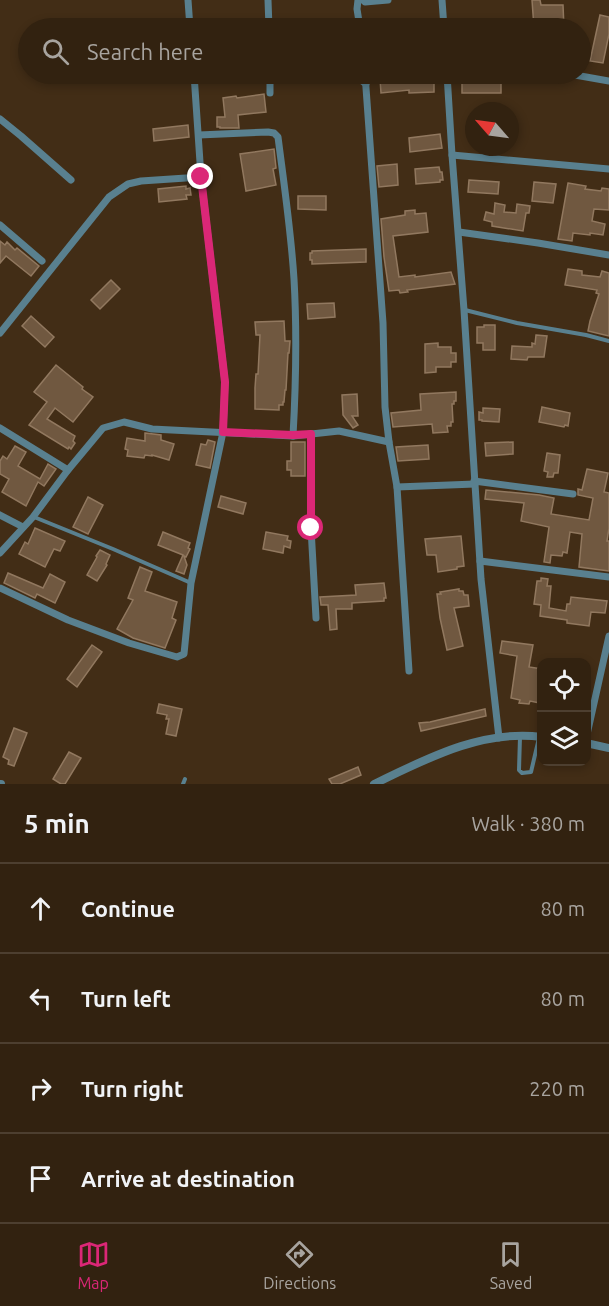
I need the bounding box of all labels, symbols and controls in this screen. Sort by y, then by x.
search box [18,18,591,84]
icon: search [39,35,72,68]
text: Search here [87,39,203,64]
north arrow [465,102,519,156]
route end [187,163,213,189]
route start [297,514,323,540]
map controls [537,658,591,766]
button: locate [537,658,591,712]
button: layers [537,712,591,766]
text: 5 min [24,809,90,838]
text: Walk · 380 m [472,812,585,835]
icon: ahead [24,892,57,925]
text: Continue [81,896,175,921]
text: 80 m [541,897,585,920]
icon: left [24,982,57,1015]
text: Turn left [81,986,171,1011]
text: 80 m [541,987,585,1010]
icon: right [24,1072,57,1105]
text: Turn right [81,1076,183,1101]
text: 220 m [529,1077,585,1100]
icon: arrive [24,1162,57,1195]
text: Arrive at destination [81,1166,295,1191]
tab: Map [77,1238,110,1292]
tab: Directions [263,1238,336,1292]
tab: Saved [490,1238,532,1292]

